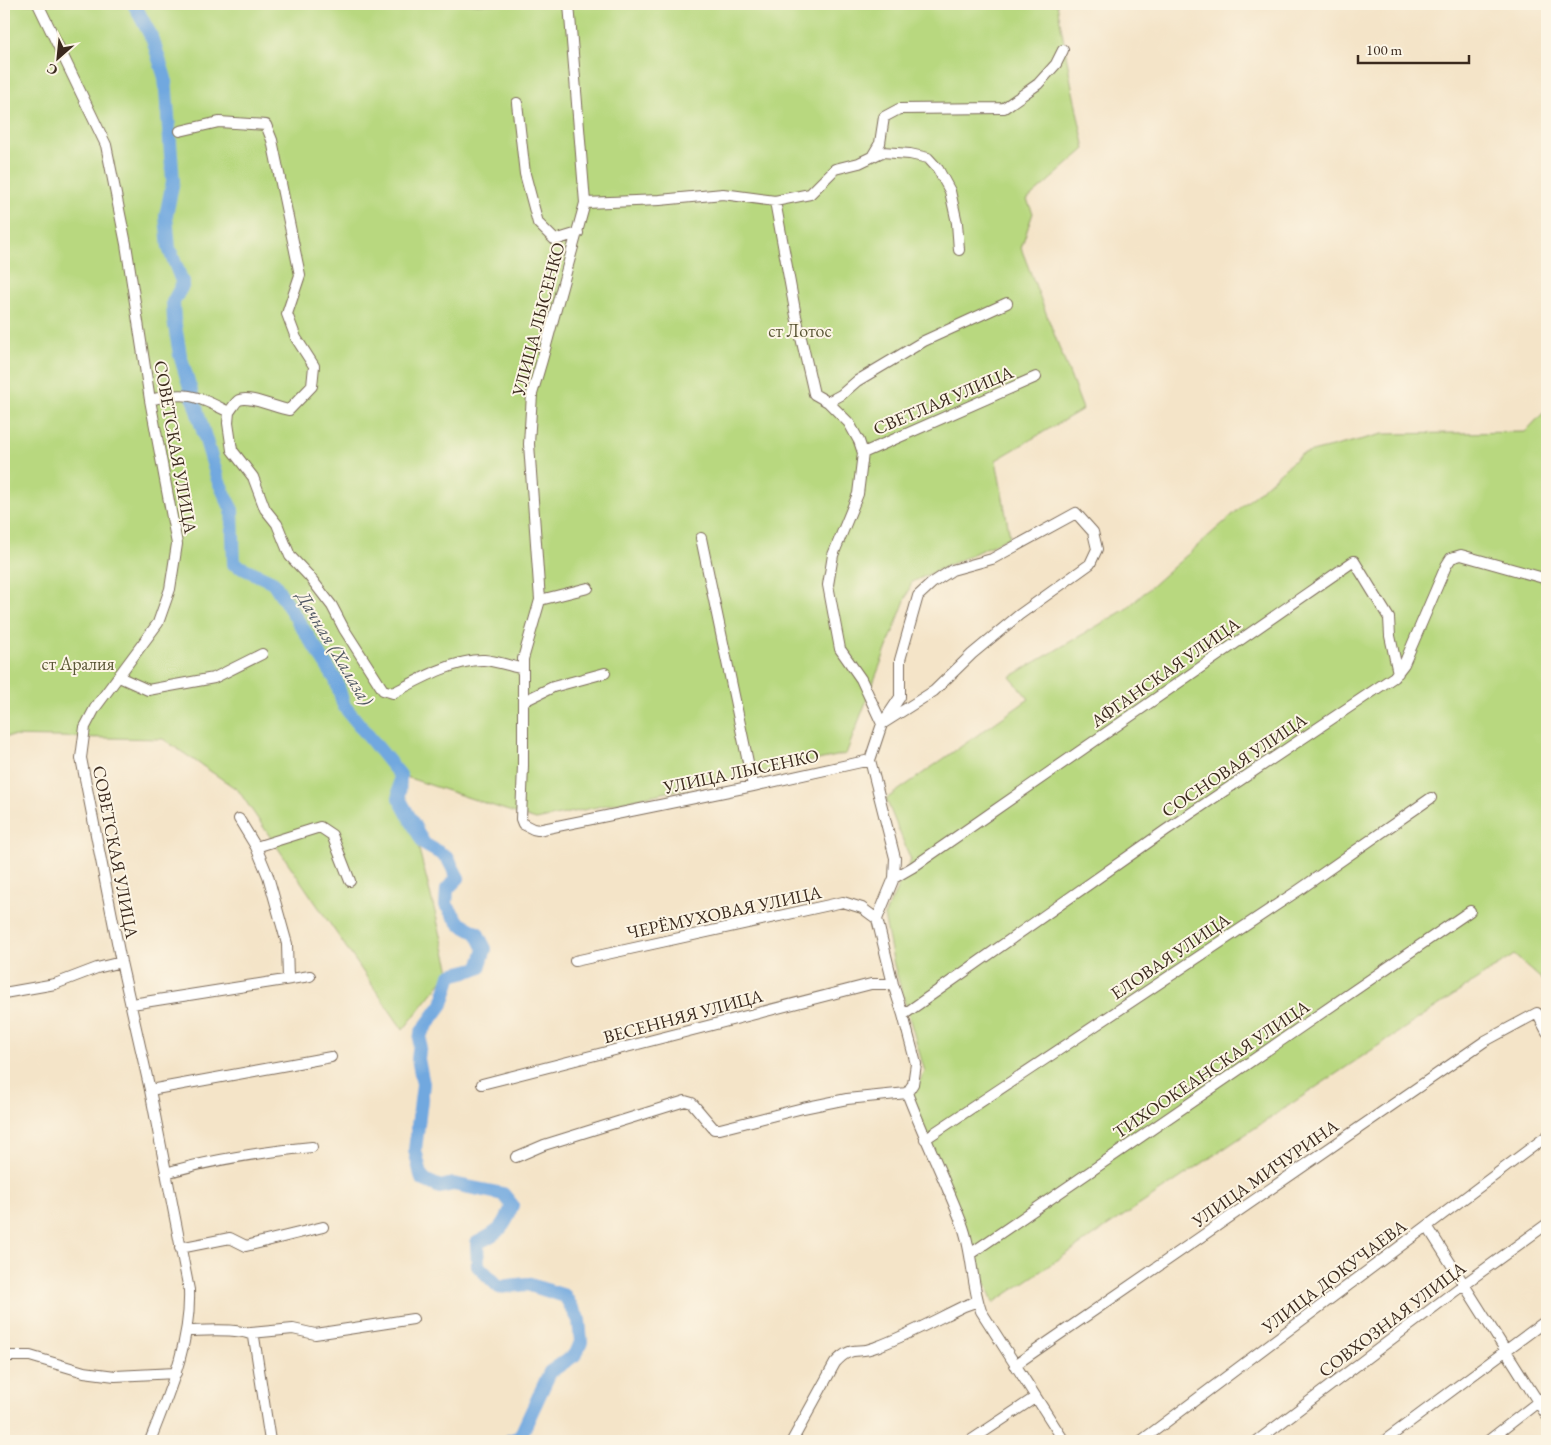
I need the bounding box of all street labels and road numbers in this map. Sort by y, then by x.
street label: УЛИЦА ЛЫСЕНКО [506,240,570,399]
street label: СОВЕТСКАЯ УЛИЦА [149,359,203,536]
street label: СВЕТЛАЯ УЛИЦА [870,360,1017,440]
street label: АФГАНСКАЯ УЛИЦА [1085,612,1245,733]
street label: СОСНОВАЯ УЛИЦА [1157,708,1311,822]
street label: УЛИЦА ЛЫСЕНКО [660,743,821,799]
street label: СОВЕТСКАЯ УЛИЦА [88,764,144,941]
street label: ЧЕРЁМУХОВАЯ УЛИЦА [624,880,824,944]
street label: ЕЛОВАЯ УЛИЦА [1106,907,1235,1004]
street label: ВЕСЕННЯЯ УЛИЦА [601,983,766,1048]
street label: ТИХООКЕАНСКАЯ УЛИЦА [1108,994,1314,1143]
street label: УЛИЦА МИЧУРИНА [1187,1114,1343,1233]
street label: УЛИЦА ДОКУЧАЕВА [1256,1214,1411,1338]
street label: СОВХОЗНАЯ УЛИЦА [1314,1256,1471,1382]

